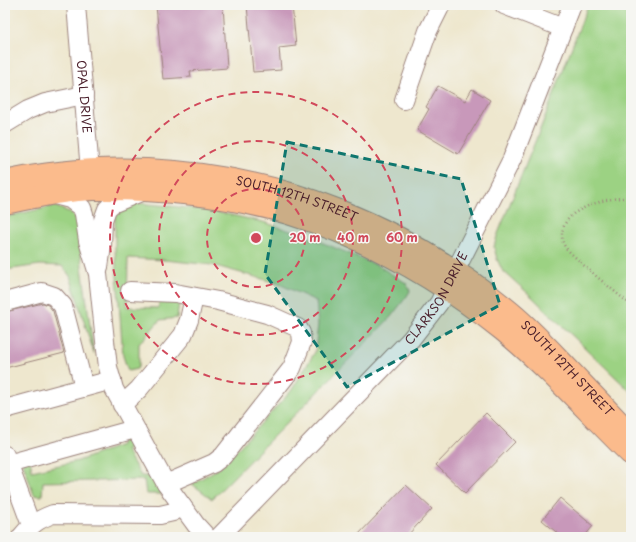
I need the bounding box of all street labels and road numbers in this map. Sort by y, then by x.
street label: OPAL DRIVE [73,59,97,134]
street label: SOUTH 12TH STREET [234,171,361,226]
street label: CLARKSON DRIVE [400,248,472,349]
street label: SOUTH 12TH STREET [517,316,619,420]

